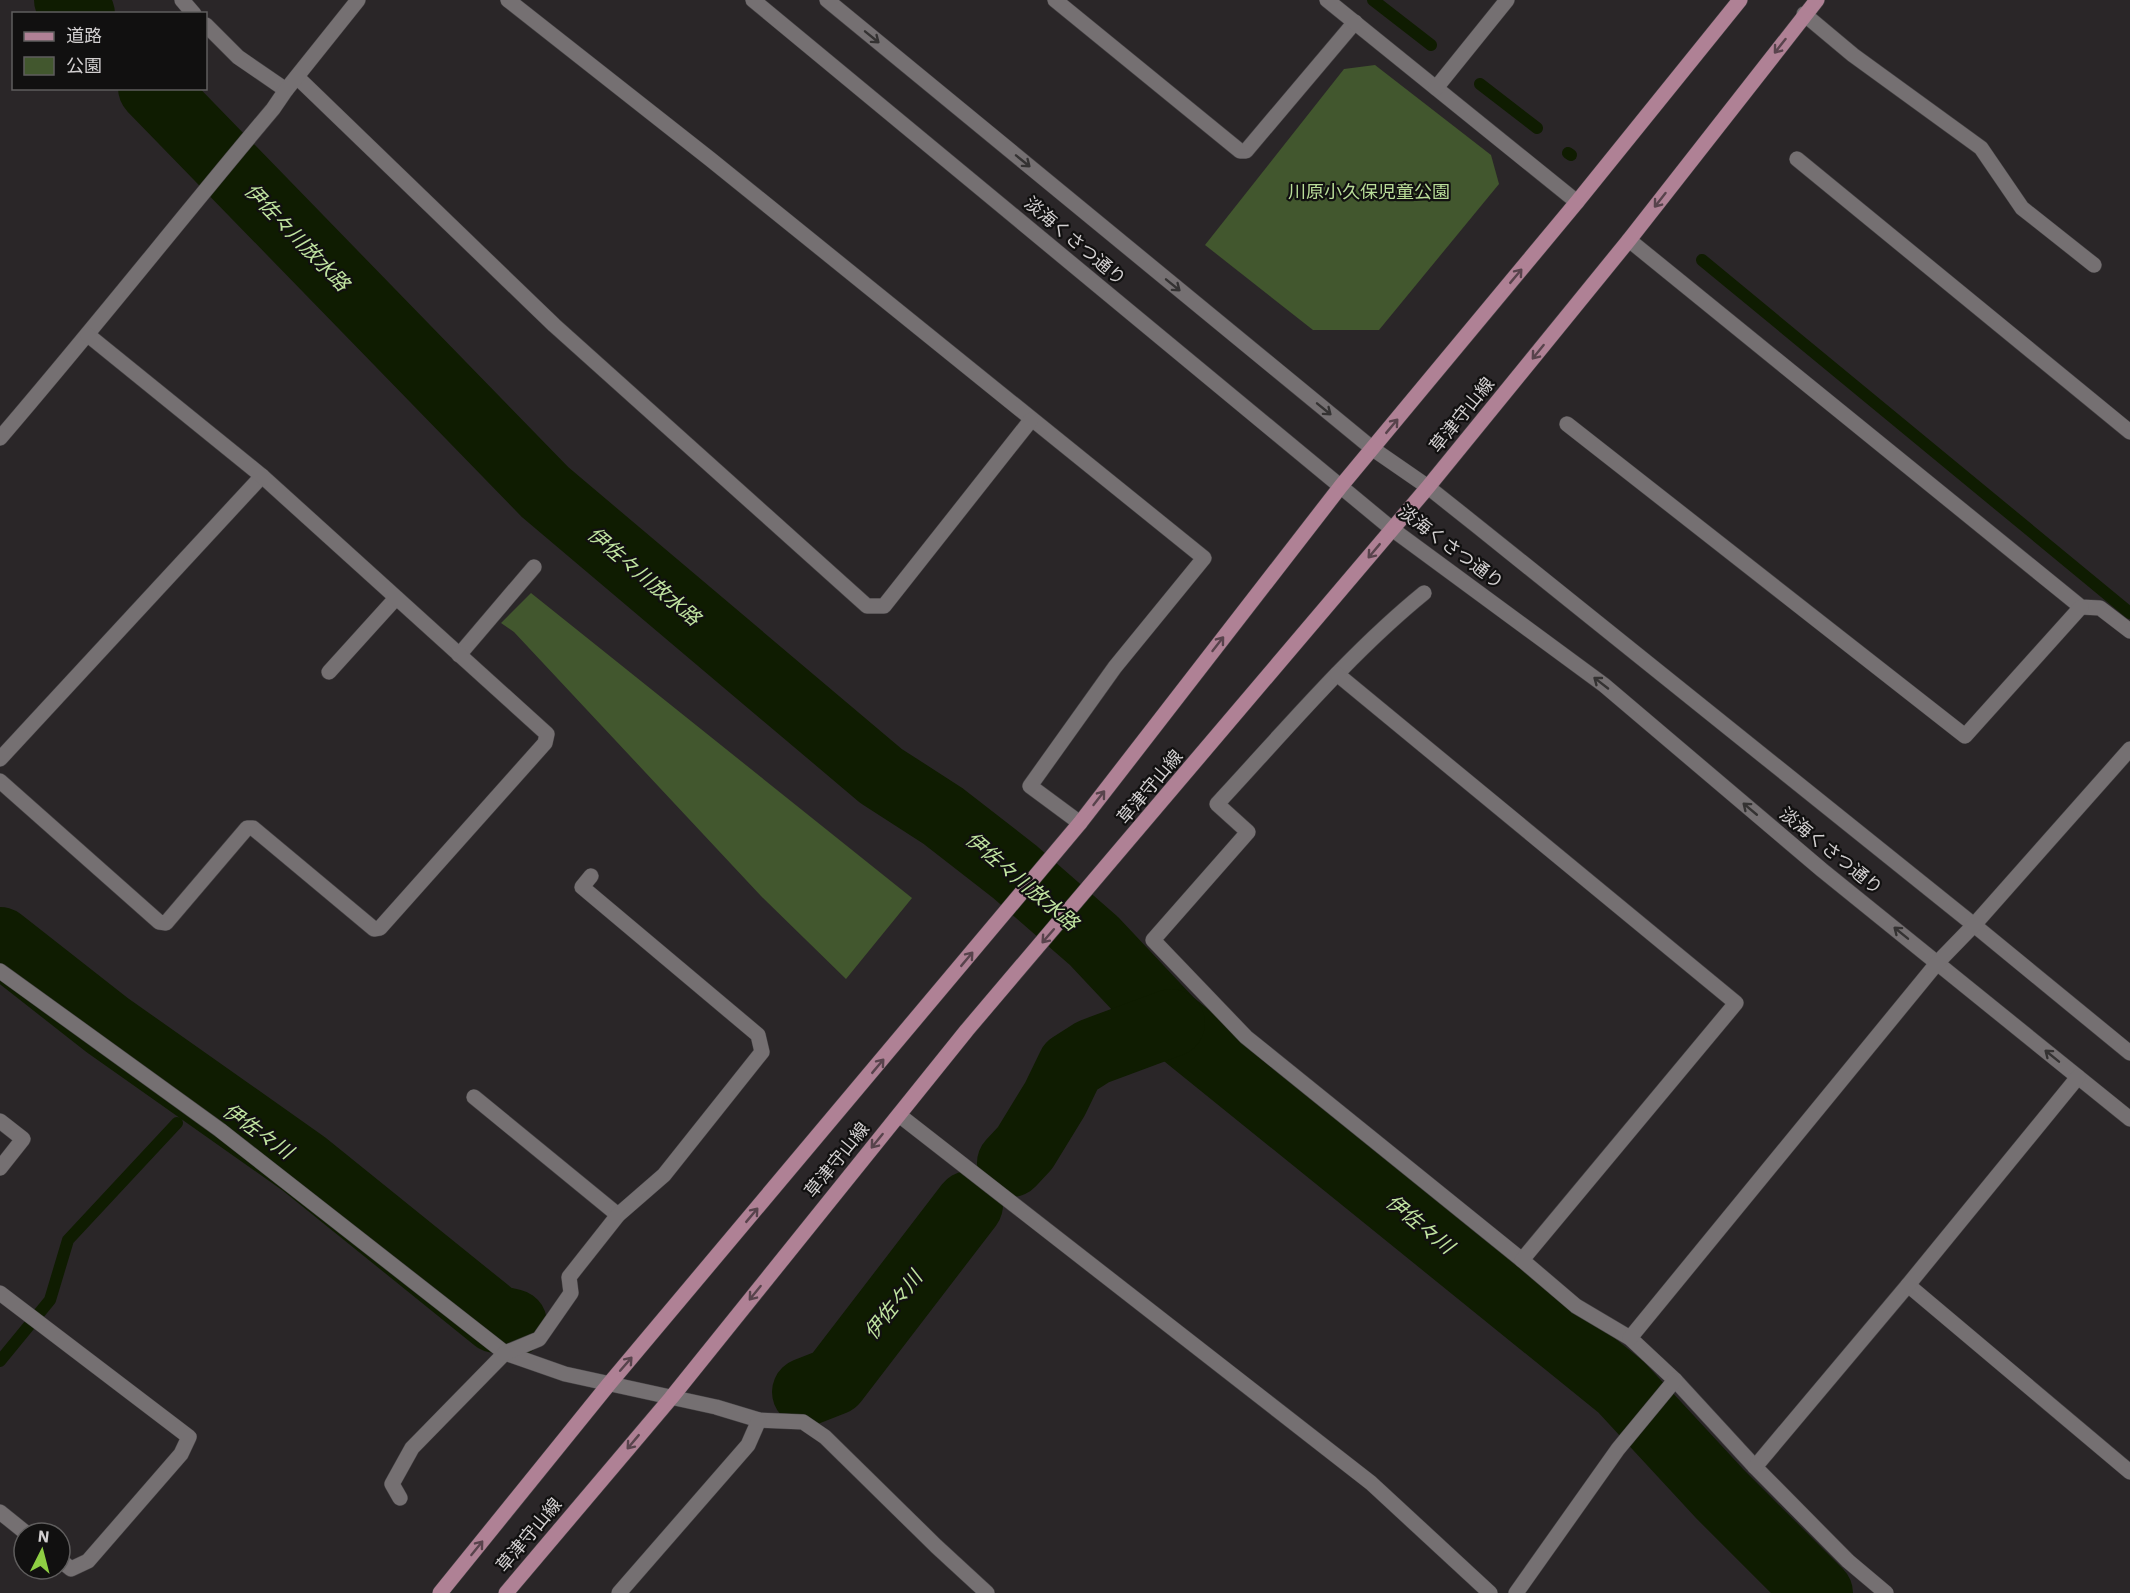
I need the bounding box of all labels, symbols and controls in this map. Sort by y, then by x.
legend [12,12,207,90]
text: 道路 [66,24,102,47]
one-way arrow [864,30,879,44]
one-way arrow [1774,37,1787,53]
text: 公園 [66,54,102,77]
one-way arrow [1015,154,1030,168]
water label: 伊佐々川放水路 [239,177,357,298]
park label: 川原小久保児童公園 [1288,180,1450,203]
street label: 淡海くさつ通り [1020,191,1131,290]
one-way arrow [1654,191,1667,207]
one-way arrow [1509,268,1522,284]
one-way arrow [1165,278,1181,291]
one-way arrow [1532,344,1545,360]
street label: 草津守山線 [1424,372,1499,457]
one-way arrow [1316,402,1332,415]
one-way arrow [1385,419,1399,434]
street label: 淡海くさつ通り [1394,500,1509,594]
water label: 伊佐々川放水路 [582,520,708,632]
one-way arrow [1368,542,1381,558]
one-way arrow [1212,636,1225,652]
one-way arrow [1593,677,1609,690]
street label: 草津守山線 [1112,745,1187,829]
one-way arrow [1092,791,1105,807]
one-way arrow [1743,802,1758,816]
street label: 淡海くさつ通り [1775,802,1888,899]
water label: 伊佐々川放水路 [960,825,1086,937]
one-way arrow [1893,926,1909,939]
one-way arrow [1041,928,1055,943]
one-way arrow [960,952,974,967]
one-way arrow [2044,1049,2060,1062]
one-way arrow [871,1058,884,1074]
water label: 伊佐々川 [218,1097,300,1166]
street label: 草津守山線 [799,1117,874,1202]
one-way arrow [871,1133,884,1149]
water label: 伊佐々川 [1381,1188,1461,1261]
one-way arrow [745,1208,759,1223]
water label: 伊佐々川 [857,1263,929,1345]
one-way arrow [748,1285,762,1300]
one-way arrow [620,1356,633,1372]
one-way arrow [626,1434,640,1449]
street label: 草津守山線 [491,1493,566,1577]
north arrow [12,1521,72,1581]
text: N [37,1526,50,1547]
one-way arrow [470,1541,484,1556]

